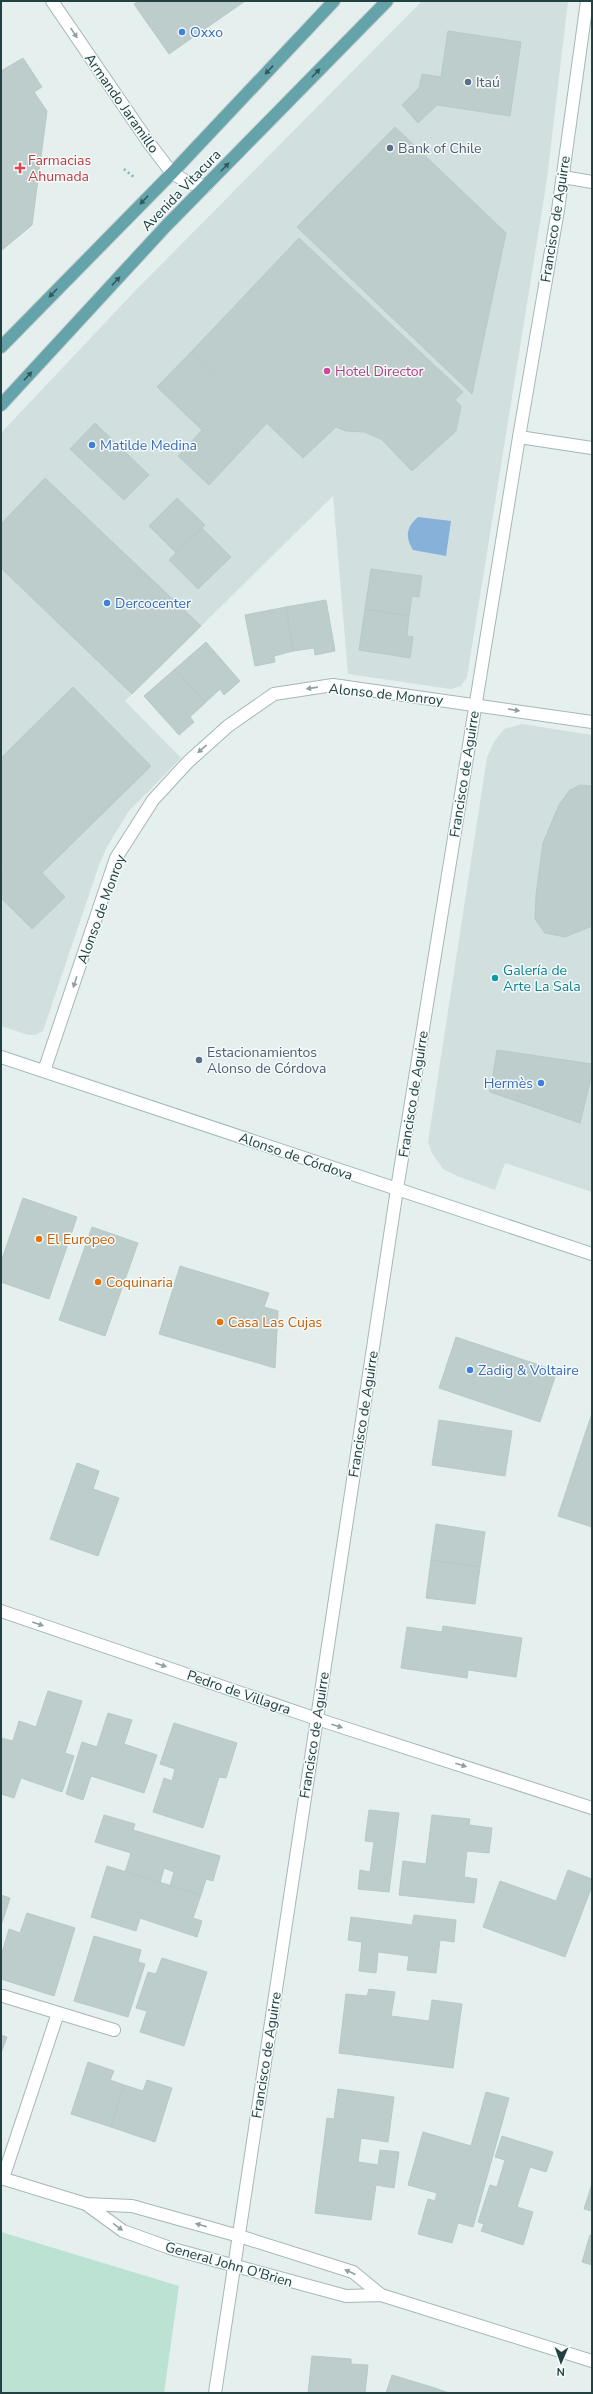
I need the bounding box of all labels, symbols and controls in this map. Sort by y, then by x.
place label: Oxxo [190,23,223,42]
marker: Oxxo [177,27,187,37]
one-way arrow [70,28,78,38]
street label: Armando Jaramillo [80,50,163,157]
one-way arrow [264,65,274,75]
one-way arrow [311,69,320,78]
place label: Itaú [476,73,500,92]
marker: Itaú [463,77,473,87]
place label: Bank of Chile [398,139,482,158]
marker: Bank of Chile [385,143,395,153]
street label: Avenida Vitacura [137,145,225,235]
place label: Farmacias Ahumada [28,151,91,186]
street label: Francisco de Aguirre [536,154,575,284]
one-way arrow [220,162,230,172]
marker: Farmacias Ahumada [15,163,25,173]
one-way arrow [139,195,149,205]
one-way arrow [111,276,120,285]
one-way arrow [48,288,58,298]
place label: Hotel Director [335,362,424,381]
marker: Hotel Director [322,366,332,376]
one-way arrow [23,371,32,381]
place label: Matilde Medina [100,436,197,455]
marker: Matilde Medina [87,440,97,450]
place label: Dercocenter [115,594,191,613]
marker: Dercocenter [102,598,112,608]
street label: Alonso de Monroy [328,679,445,710]
one-way arrow [306,685,318,691]
one-way arrow [508,707,520,713]
street label: Francisco de Aguirre [445,709,484,839]
one-way arrow [196,745,207,754]
street label: Alonso de Monroy [73,851,130,966]
place label: Galería de Arte La Sala [503,961,581,996]
marker: Galería de Arte La Sala [490,973,500,983]
one-way arrow [72,977,78,989]
street label: Francisco de Aguirre [394,1029,433,1159]
place label: Estacionamientos Alonso de Córdova [207,1043,326,1078]
marker: Estacionamientos Alonso de Córdova [194,1055,204,1065]
place label: Hermès [484,1074,533,1093]
marker: Hermès [536,1078,546,1088]
street label: Alonso de Córdova [236,1128,355,1185]
place label: El Europeo [47,1230,115,1249]
marker: El Europeo [34,1234,44,1244]
place label: Coquinaria [106,1273,173,1292]
marker: Coquinaria [93,1277,103,1287]
place label: Casa Las Cujas [228,1313,323,1332]
marker: Casa Las Cujas [215,1317,225,1327]
street label: Francisco de Aguirre [344,1349,383,1479]
place label: Zadig & Voltaire [478,1361,579,1380]
marker: Zadig & Voltaire [465,1365,475,1375]
one-way arrow [32,1621,44,1627]
one-way arrow [156,1663,168,1669]
street label: Pedro de Villagra [184,1666,293,1719]
street label: Francisco de Aguirre [295,1670,334,1800]
one-way arrow [331,1723,343,1729]
one-way arrow [455,1763,467,1769]
street label: Francisco de Aguirre [247,1990,286,2120]
one-way arrow [195,2222,207,2228]
one-way arrow [112,2223,123,2231]
street label: General John O'Brien [163,2237,295,2292]
one-way arrow [344,2268,356,2275]
north arrow [541,2342,581,2382]
text: N [556,2364,565,2379]

